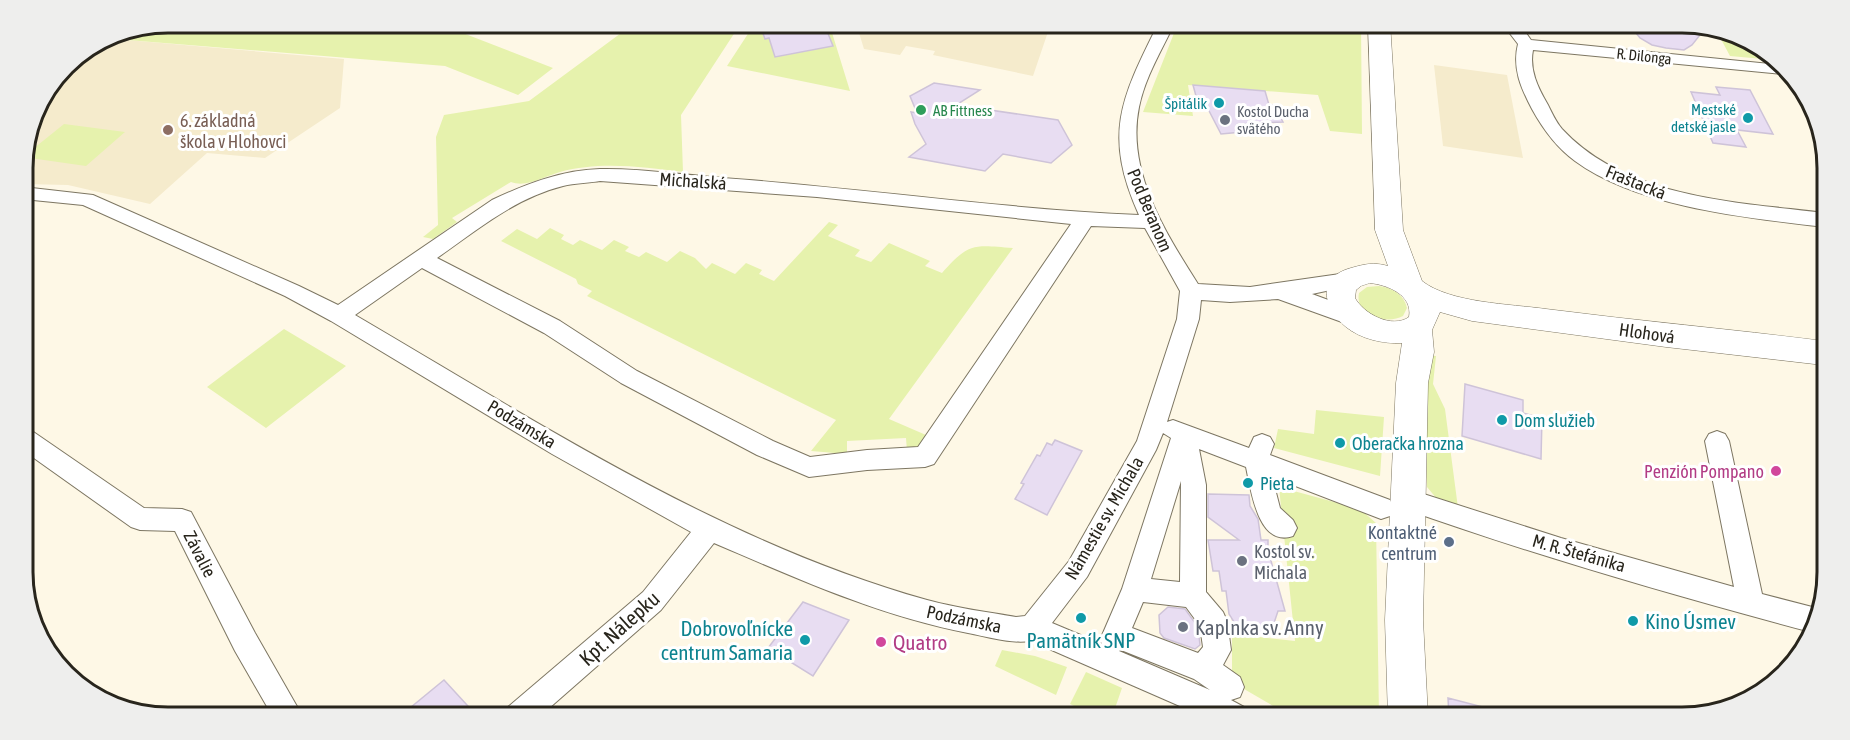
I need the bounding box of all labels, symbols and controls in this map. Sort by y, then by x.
street label: R. Dilonga [1616,45,1672,67]
place label: Špitálik [1165,95,1207,112]
marker: Špitálik [1212,96,1226,110]
place label: Mestské detské jasle [1671,101,1736,135]
place label: AB Fittness [933,102,992,119]
marker: AB Fittness [914,103,928,117]
place label: Kostol Ducha svätého [1237,103,1309,137]
place label: 6. základná škola v Hlohovci [180,110,286,152]
marker: Mestské detské jasle [1741,111,1755,125]
marker: Kostol Ducha svätého [1218,113,1232,127]
marker: 6. základná škola v Hlohovci [161,123,175,137]
street label: Fraštacká [1603,160,1669,204]
street label: Pod Beranom [1123,165,1177,255]
street label: Michalská [659,168,727,194]
street label: Hlohová [1618,319,1676,347]
street label: Podzámska [484,395,560,453]
place label: Dom služieb [1514,410,1595,431]
marker: Dom služieb [1495,413,1509,427]
place label: Oberačka hrozna [1352,433,1464,454]
marker: Oberačka hrozna [1333,436,1347,450]
street label: Námestie sv. Michala [1060,453,1148,583]
place label: Penzión Pompano [1644,461,1764,482]
marker: Penzión Pompano [1769,464,1783,478]
place label: Pieta [1260,473,1294,494]
marker: Pieta [1241,476,1255,490]
place label: Kontaktné centrum [1368,522,1437,564]
street label: Závalie [179,527,221,581]
street label: M. R. Štefánika [1530,530,1628,576]
marker: Kontaktné centrum [1442,535,1456,549]
place label: Kostol sv. Michala [1254,541,1314,583]
marker: Kostol sv. Michala [1235,554,1249,568]
street label: Kpt. Nálepku [574,586,664,670]
street label: Podzámska [925,601,1003,637]
place label: Kino Úsmev [1645,609,1736,633]
marker: Pamätník SNP [1074,611,1088,625]
marker: Kino Úsmev [1626,614,1640,628]
place label: Kaplnka sv. Anny [1195,615,1324,639]
place label: Dobrovoľnícke centrum Samaria [661,616,793,664]
marker: Kaplnka sv. Anny [1176,620,1190,634]
place label: Pamätník SNP [1026,628,1136,652]
place label: Quatro [893,630,947,654]
marker: Dobrovoľnícke centrum Samaria [798,633,812,647]
marker: Quatro [874,635,888,649]

